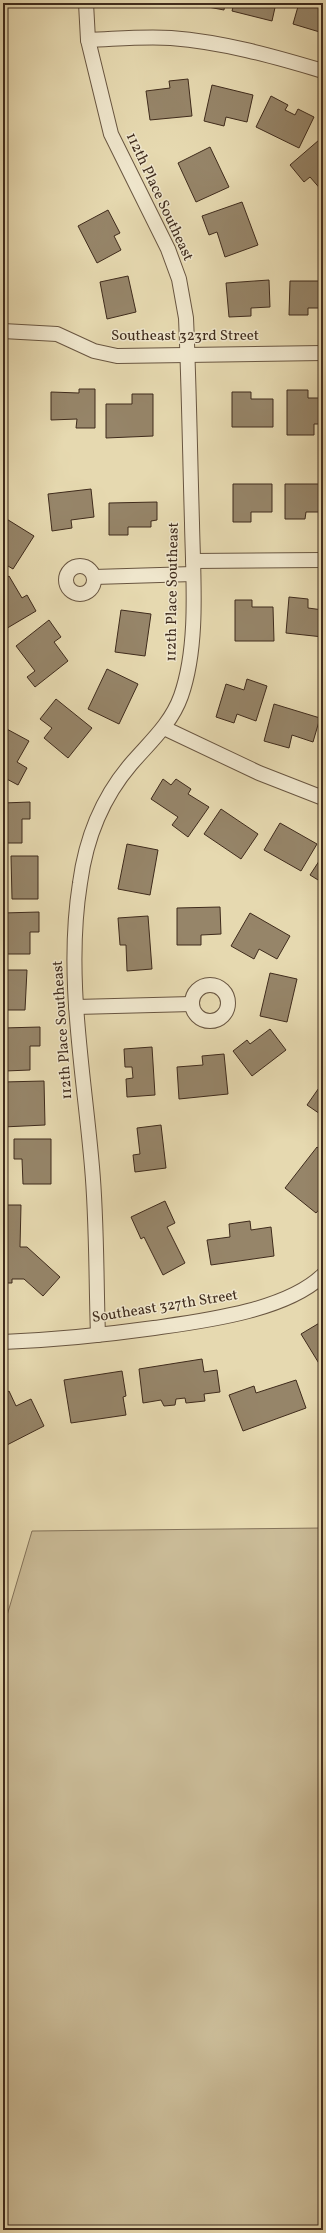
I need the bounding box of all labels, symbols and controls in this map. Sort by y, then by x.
street label: 112th Place Southeast [120,129,198,265]
street label: Southeast 323rd Street [111,326,259,347]
street label: 112th Place Southeast [161,522,185,662]
street label: 112th Place Southeast [48,960,78,1100]
street label: Southeast 327th Street [91,1285,239,1329]

